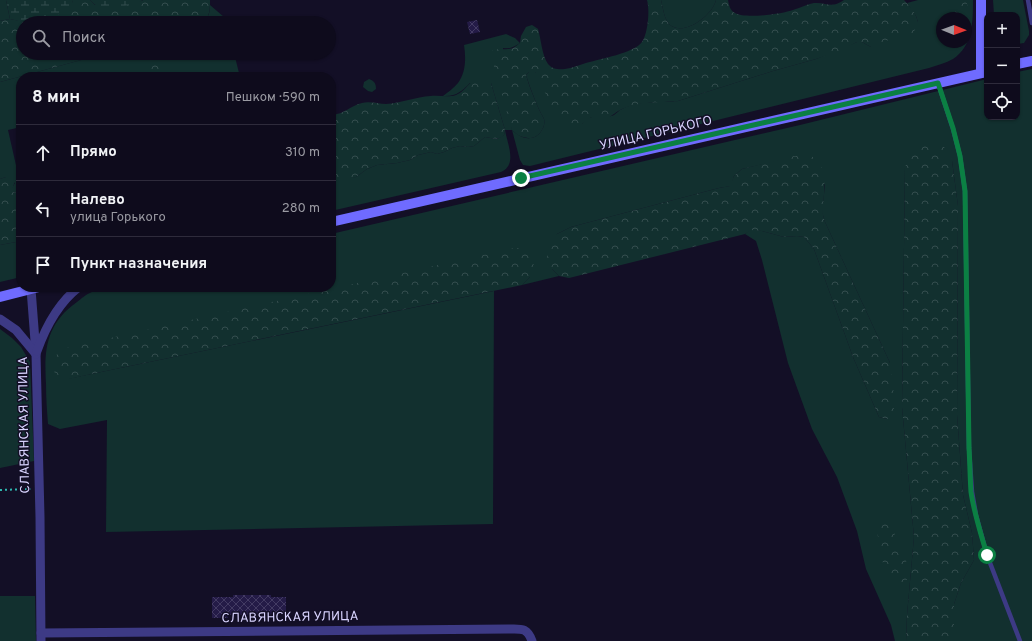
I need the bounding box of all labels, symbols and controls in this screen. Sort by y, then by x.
north arrow [936,12,972,48]
map controls [984,12,1020,120]
button: + [984,12,1020,48]
search box [16,16,336,60]
icon: search [30,27,52,49]
text: Поиск [62,29,106,48]
button: − [984,48,1020,84]
button: locate [984,84,1020,120]
text: 8 мин [32,87,80,109]
text: Пешком · 590 m [226,90,320,106]
street label: УЛИЦА ГОРЬКОГО [598,113,714,155]
icon: ahead [32,142,54,164]
text: Прямо [70,143,117,162]
text: 310 m [285,145,320,161]
route end [512,169,530,187]
text: Налево [70,191,125,210]
icon: left [32,198,54,220]
text: 280 m [282,201,320,217]
text: улица Горького [70,210,166,226]
icon: arrive [32,254,54,276]
text: Пункт назначения [70,255,207,274]
street label: СЛАВЯНСКАЯ УЛИЦА [16,356,34,494]
route start [978,546,996,564]
street label: СЛАВЯНСКАЯ УЛИЦА [221,609,359,627]

